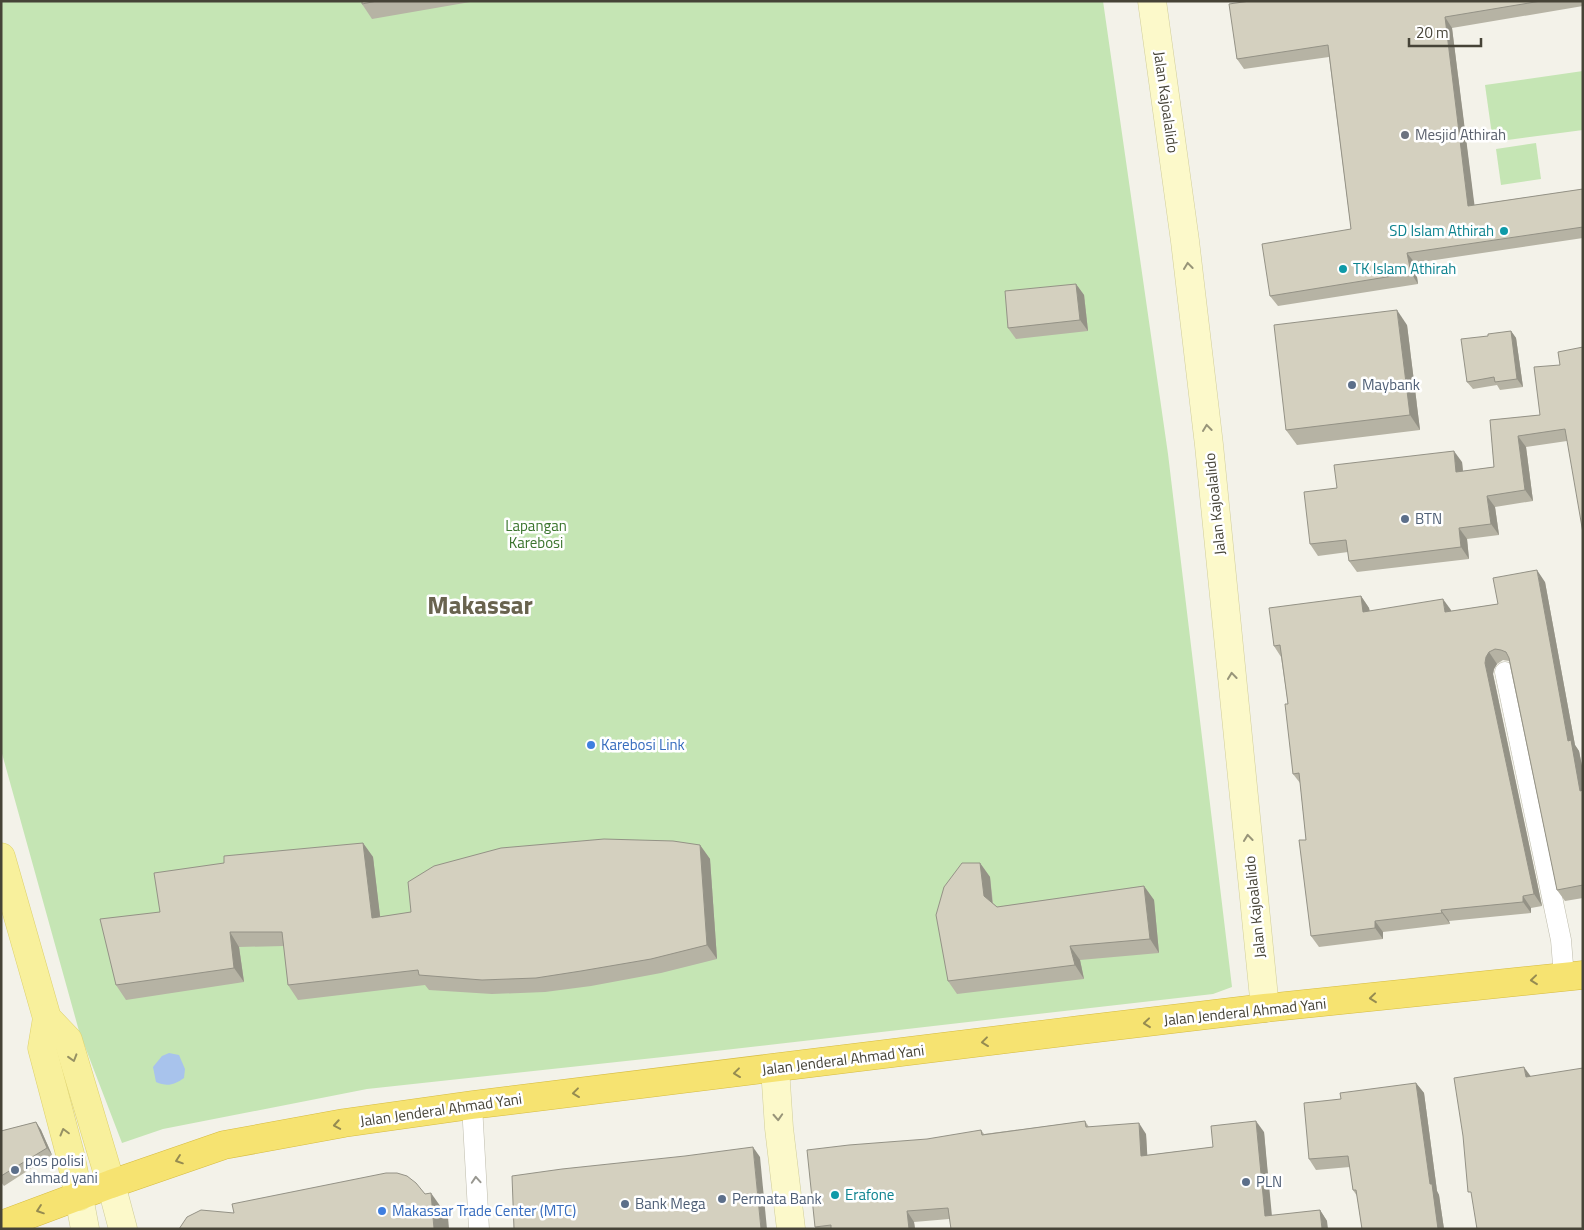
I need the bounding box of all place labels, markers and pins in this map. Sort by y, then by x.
place label: Mesjid Athirah [1415,123,1506,146]
marker: Mesjid Athirah [1399,129,1411,141]
place label: SD Islam Athirah [1389,219,1494,242]
marker: SD Islam Athirah [1498,225,1510,237]
place label: TK Islam Athirah [1353,257,1456,280]
marker: TK Islam Athirah [1337,263,1349,275]
place label: Maybank [1362,373,1420,396]
marker: Maybank [1346,379,1358,391]
place label: BTN [1415,507,1442,530]
marker: BTN [1399,513,1411,525]
place label: Karebosi Link [601,733,685,756]
marker: Karebosi Link [585,739,597,751]
place label: pos polisi ahmad yani [25,1149,98,1189]
marker: pos polisi ahmad yani [9,1164,21,1176]
place label: PLN [1256,1170,1282,1193]
marker: PLN [1240,1176,1252,1188]
place label: Erafone [845,1183,894,1206]
place label: Permata Bank [732,1187,822,1210]
marker: Erafone [829,1189,841,1201]
place label: Bank Mega [635,1192,706,1215]
marker: Permata Bank [716,1193,728,1205]
marker: Bank Mega [619,1198,631,1210]
place label: Makassar Trade Center (MTC) [392,1199,576,1222]
marker: Makassar Trade Center (MTC) [376,1205,388,1217]

